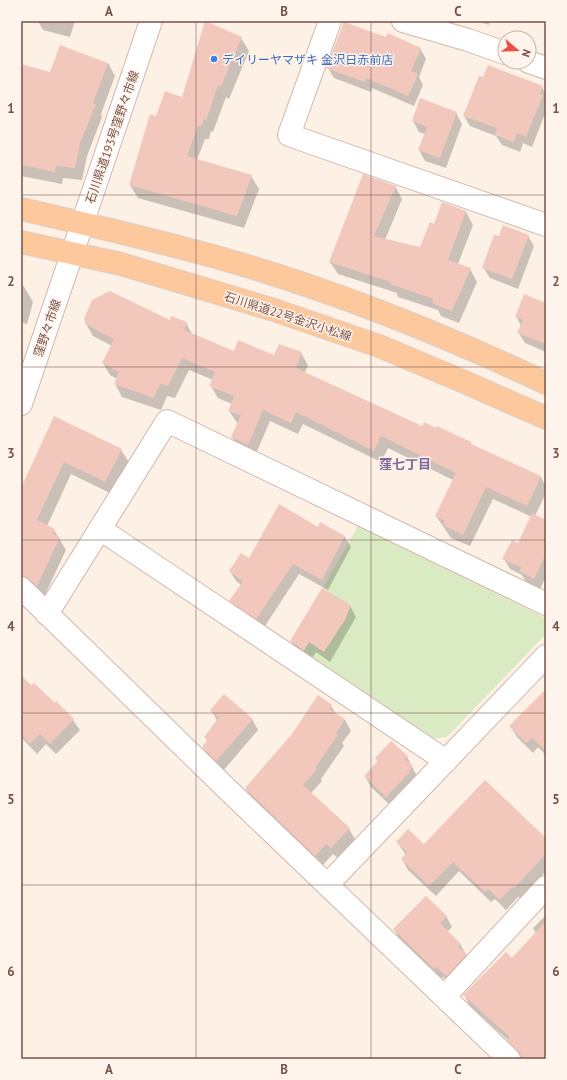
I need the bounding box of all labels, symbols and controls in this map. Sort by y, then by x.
text: A [105,3,113,20]
text: B [280,3,288,20]
text: C [454,3,462,20]
north arrow [497,30,537,70]
text: N [519,48,534,59]
place label: デイリーヤマザキ 金沢日赤前店 [222,52,393,67]
marker: デイリーヤマザキ 金沢日赤前店 [209,54,219,64]
street label: 石川県道193号窪野々市線 [82,69,142,205]
text: 1 [7,100,15,117]
text: 1 [552,100,560,117]
text: 2 [7,273,15,290]
text: 2 [552,273,560,290]
street label: 石川県道22号金沢小松線 [222,288,354,344]
street label: 窪野々市線 [30,297,64,359]
text: 3 [7,445,15,462]
text: 3 [552,445,560,462]
district label: 窪七丁目 [379,456,431,473]
text: 4 [7,618,15,635]
text: 4 [552,618,560,635]
text: 5 [7,791,15,808]
text: 5 [552,791,560,808]
text: 6 [7,963,15,980]
text: 6 [552,963,560,980]
text: A [105,1061,113,1078]
text: B [280,1061,288,1078]
text: C [454,1061,462,1078]

